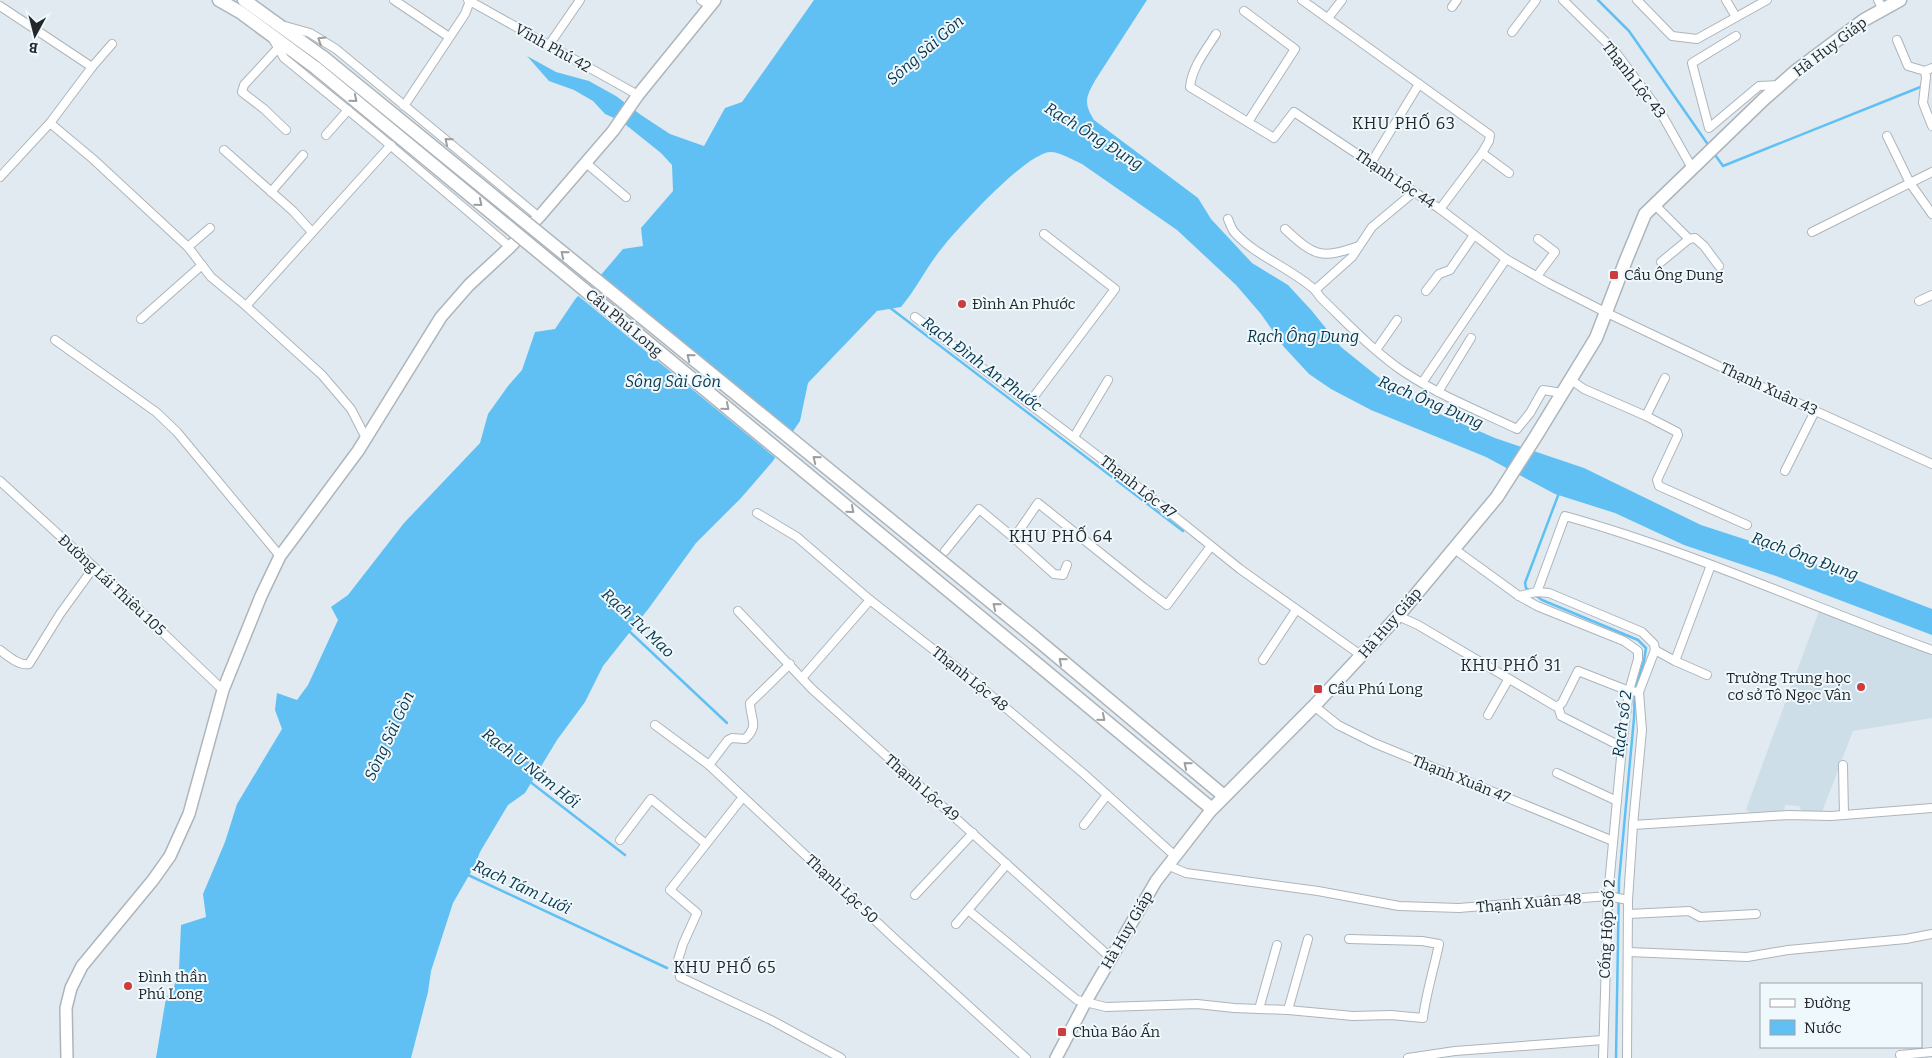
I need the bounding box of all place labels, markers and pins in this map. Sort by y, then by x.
place label: Cầu Ông Dung [1624,266,1724,284]
marker: Cầu Ông Dung [1608,269,1620,281]
place label: Đình An Phước [972,295,1076,313]
marker: Đình An Phước [956,298,968,310]
place label: Trường Trung học cơ sở Tô Ngọc Vân [1726,669,1852,704]
place label: Cầu Phú Long [1328,680,1423,698]
marker: Trường Trung học cơ sở Tô Ngọc Vân [1855,681,1867,693]
marker: Cầu Phú Long [1312,683,1324,695]
place label: Đình thần Phú Long [138,968,208,1003]
marker: Đình thần Phú Long [122,980,134,992]
place label: Chùa Báo Ấn [1072,1022,1161,1041]
marker: Chùa Báo Ấn [1056,1026,1068,1038]

